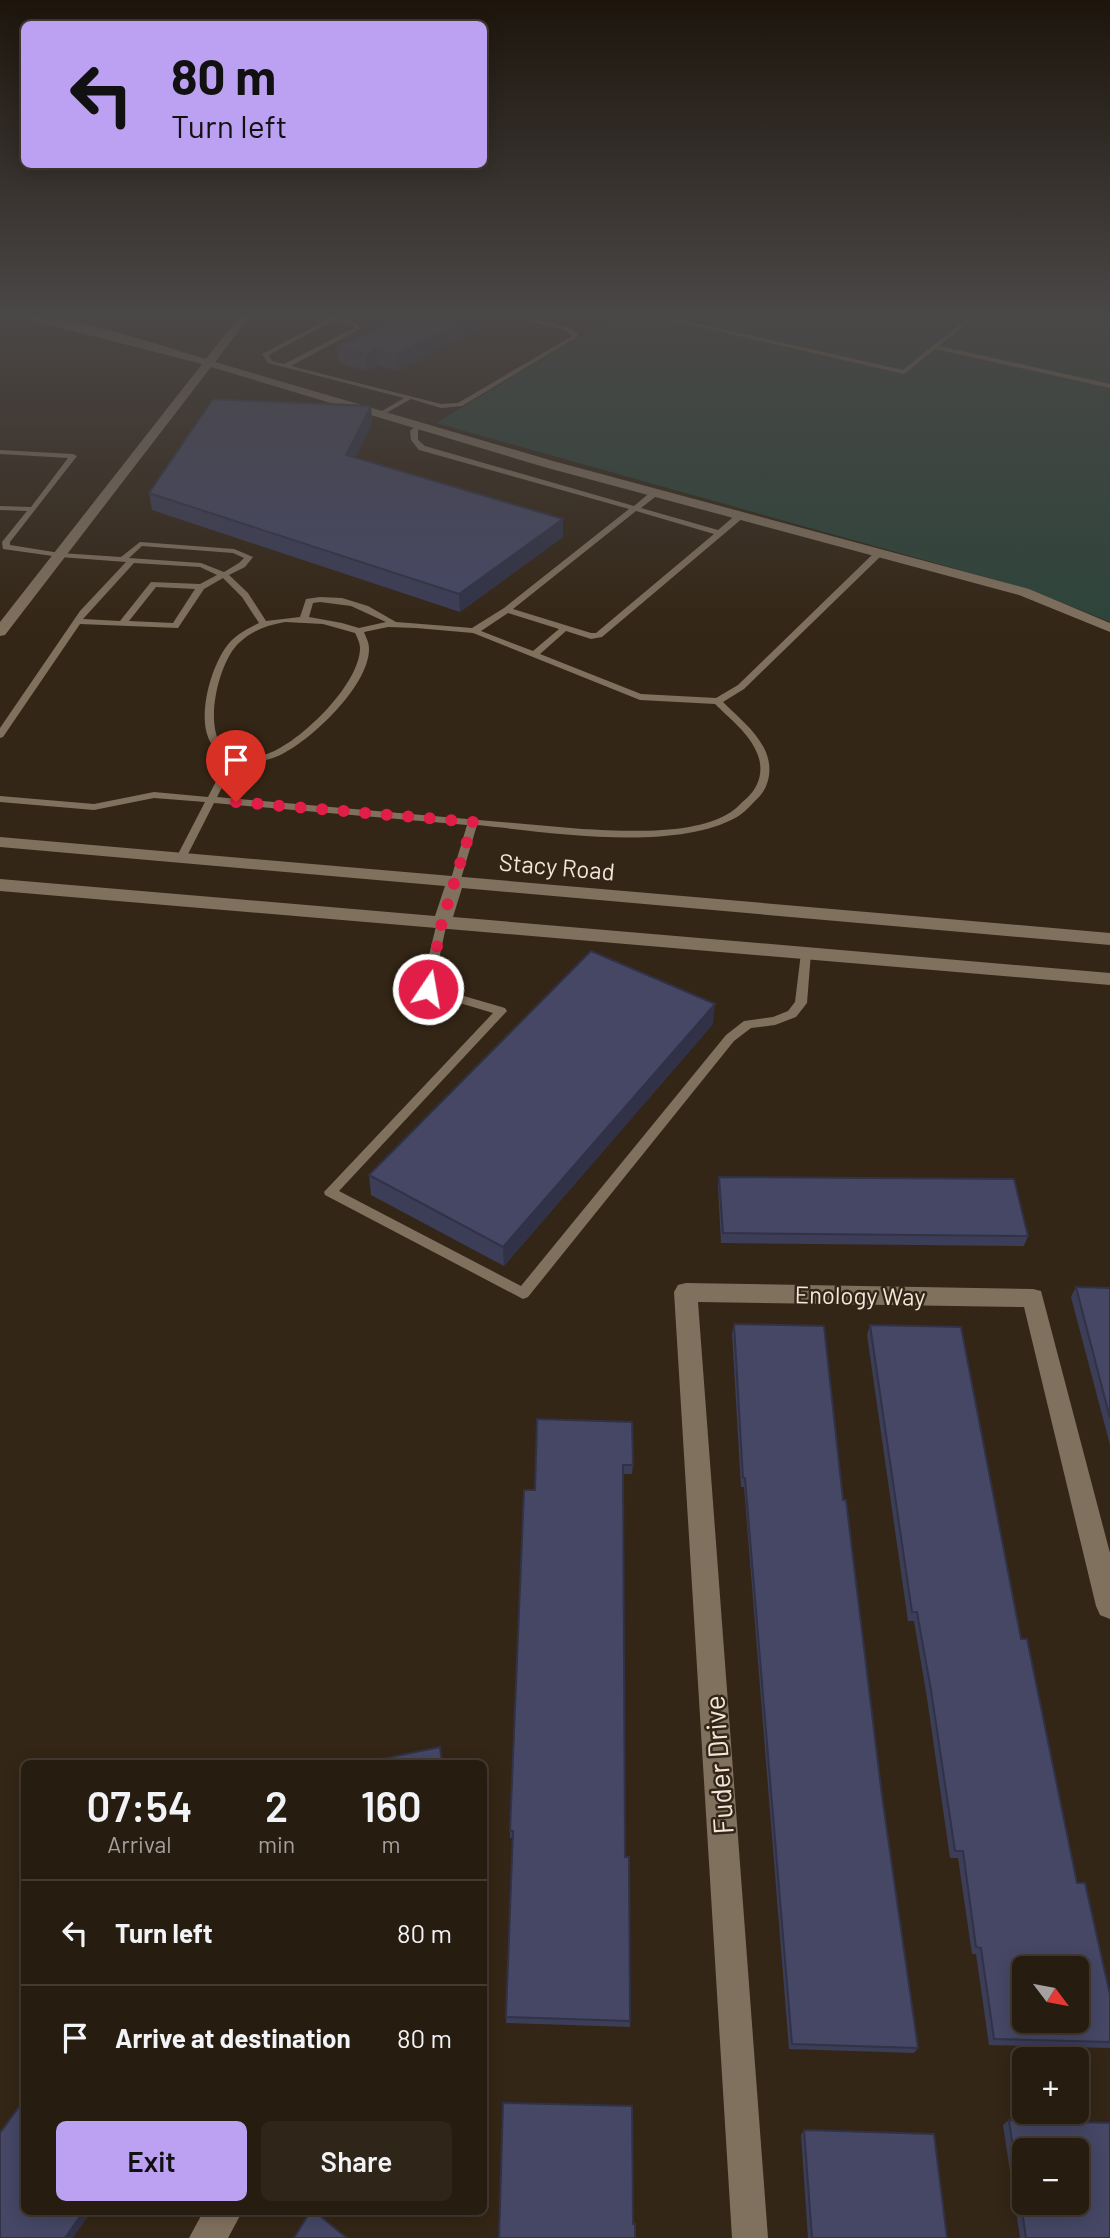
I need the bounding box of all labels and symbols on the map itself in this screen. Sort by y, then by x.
pin [206,730,266,802]
street label: Stacy Road [498,846,616,886]
position arrow [391,952,465,1026]
street label: Enology Way [794,1279,926,1311]
street label: Fuder Drive [696,1695,740,1835]
north arrow [1012,1956,1088,2034]

